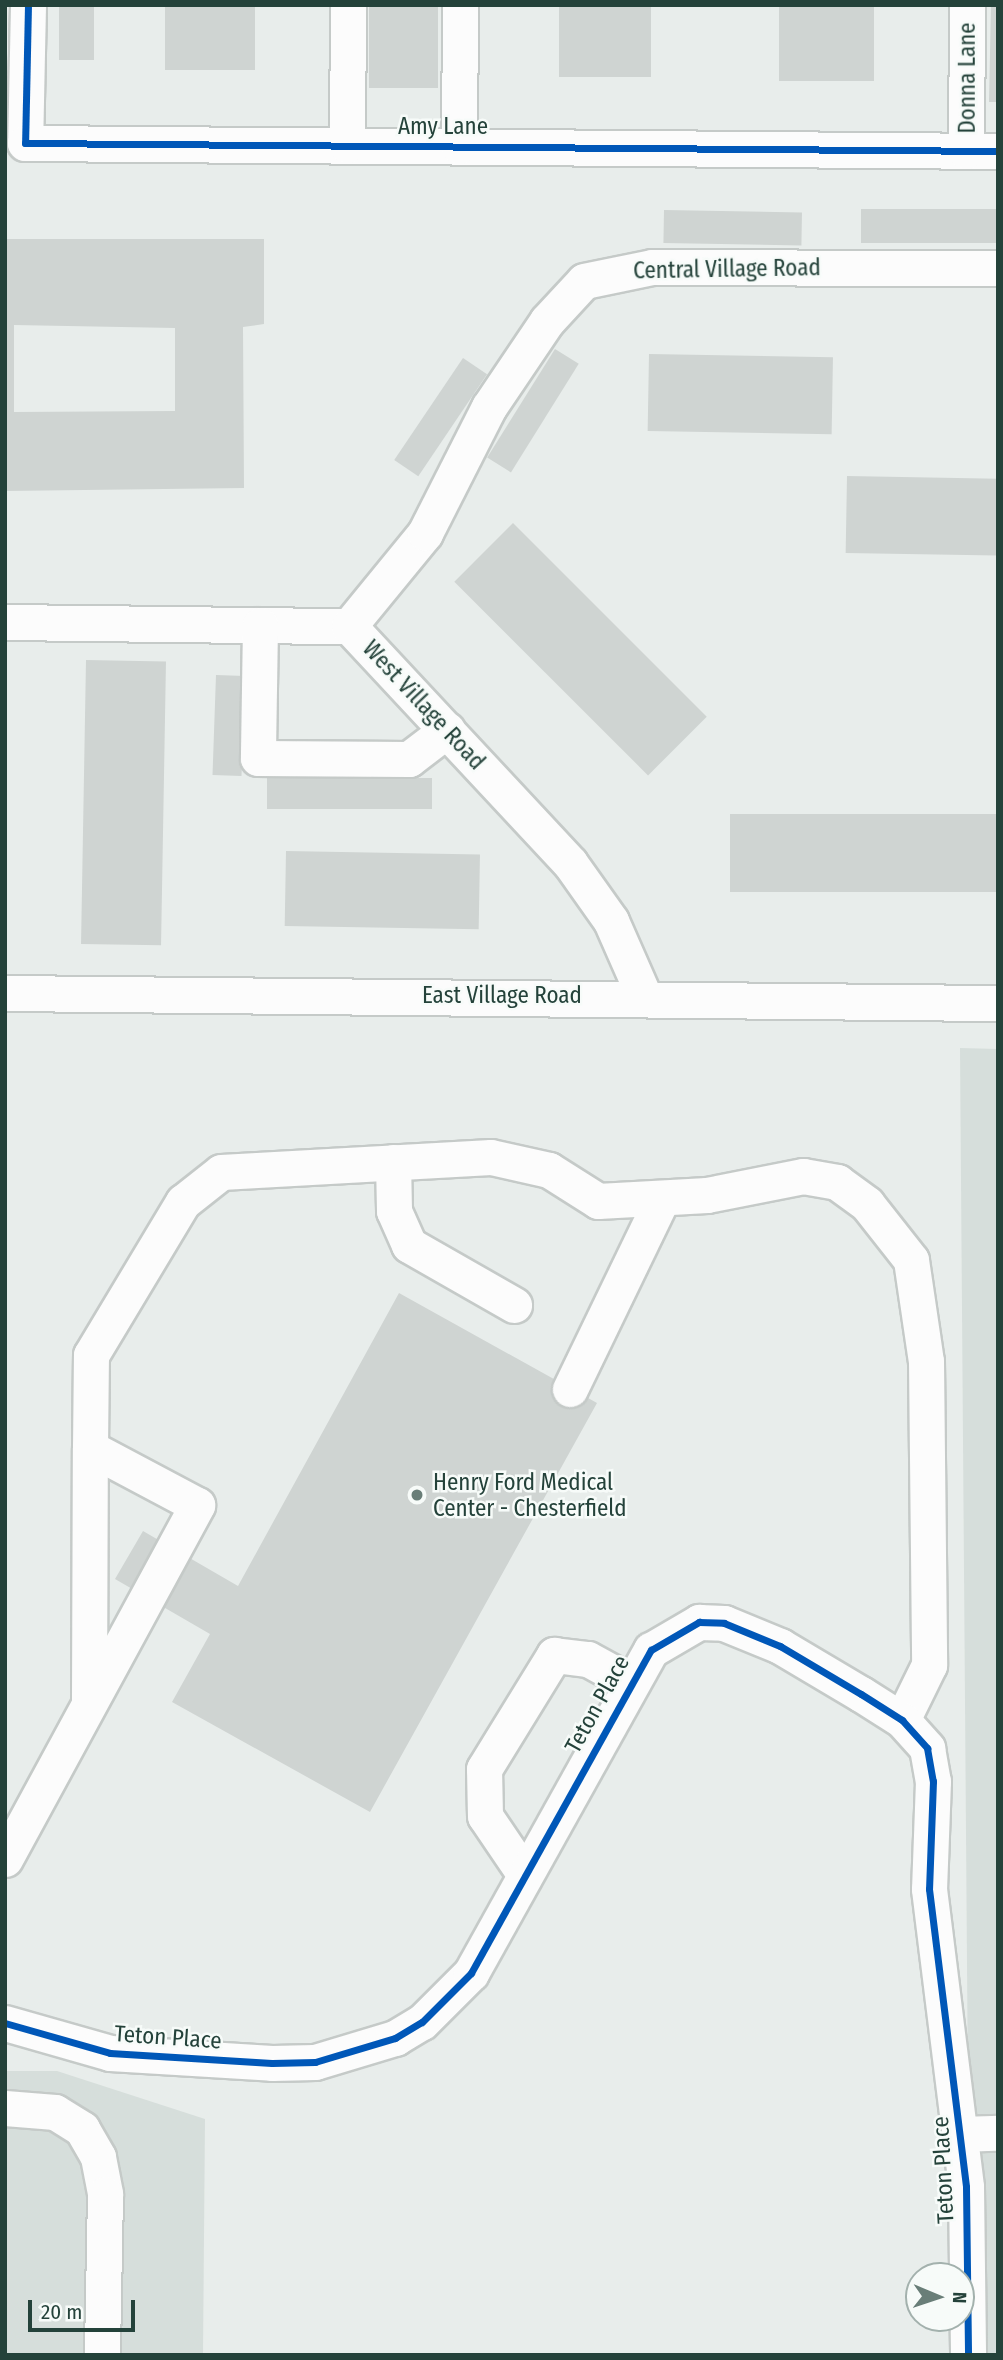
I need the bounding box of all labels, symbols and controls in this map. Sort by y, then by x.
street label: Donna Lane [953,22,981,134]
street label: Amy Lane [398,112,488,140]
street label: Central Village Road [633,254,821,284]
street label: West Village Road [357,635,491,775]
street label: East Village Road [422,981,582,1009]
place label: Henry Ford Medical Center - Chesterfield [433,1468,627,1522]
marker: Henry Ford Medical Center - Chesterfield [407,1485,427,1505]
street label: Teton Place [559,1650,635,1758]
street label: Teton Place [113,2019,223,2055]
street label: Teton Place [926,2116,960,2224]
north arrow [905,2262,975,2332]
scale bar [32,2286,138,2330]
text: N [948,2292,971,2304]
text: 20 m [41,2299,82,2325]

